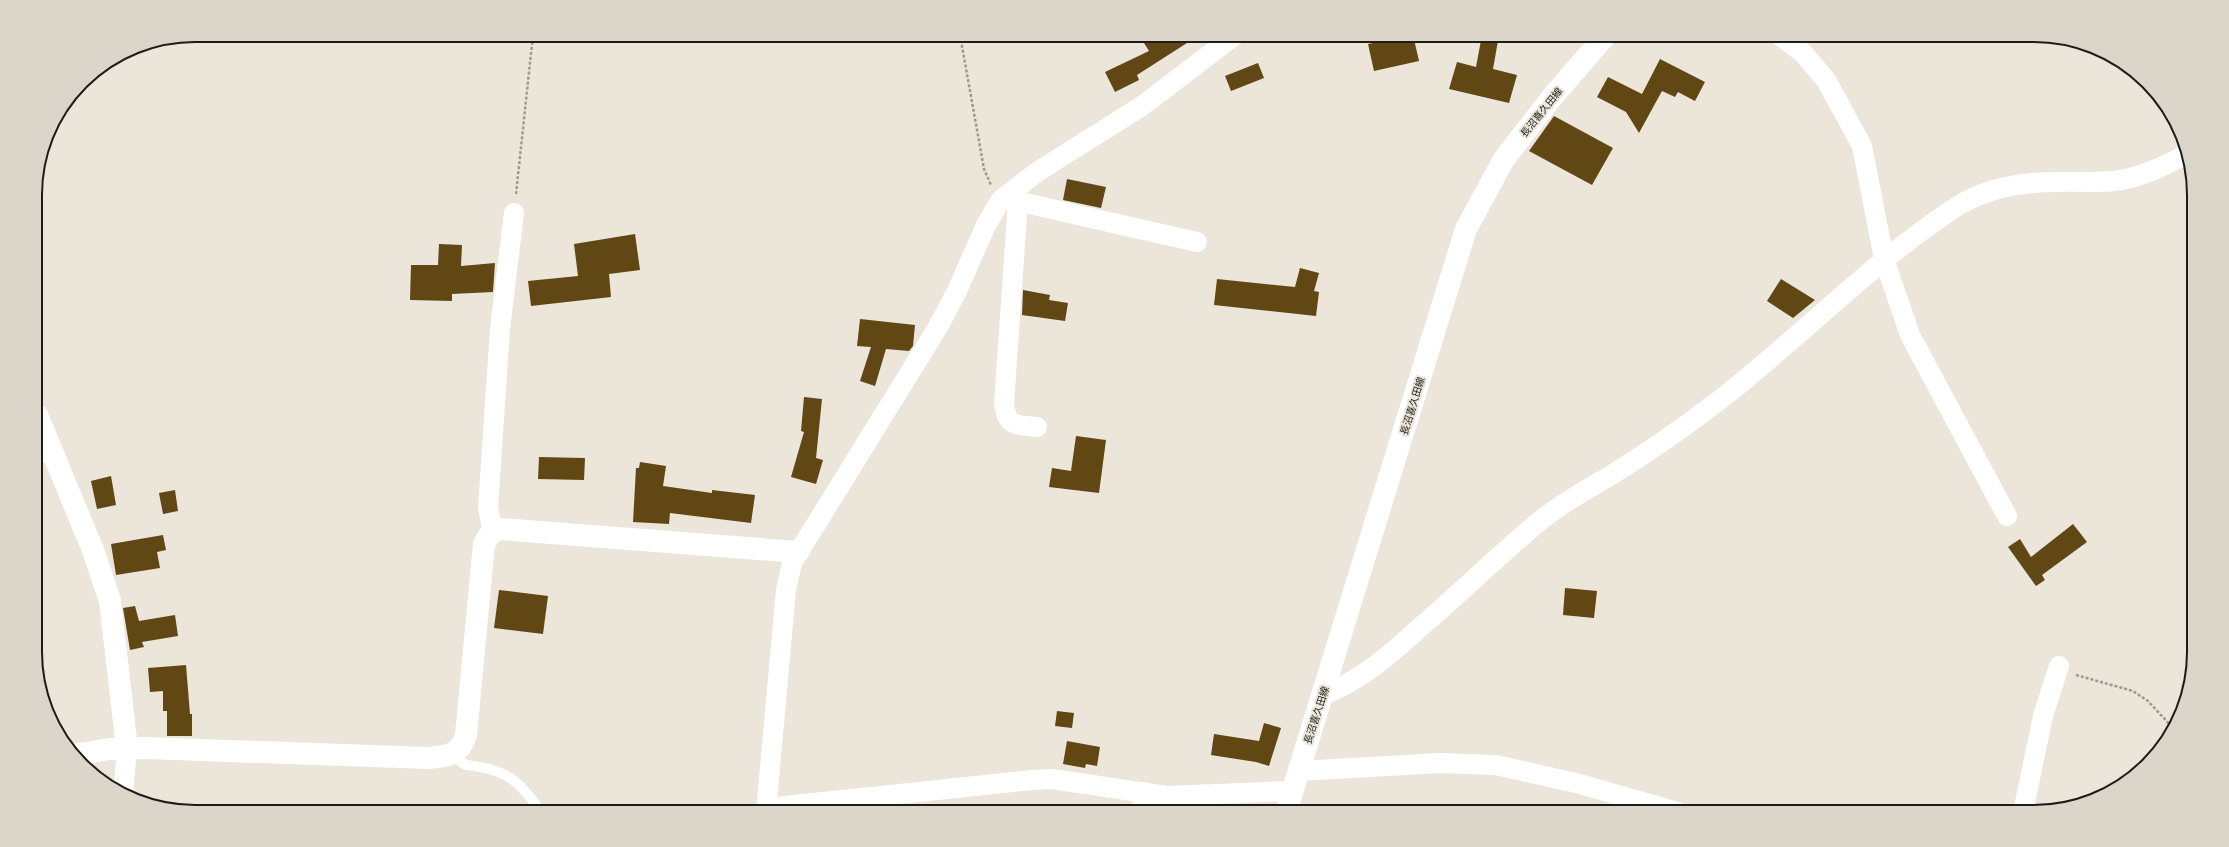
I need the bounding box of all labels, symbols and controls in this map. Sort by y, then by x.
street label: 長沼喜久田線 [1517,85,1565,139]
street label: 長沼喜久田線 [1397,376,1427,436]
street label: 長沼喜久田線 [1301,685,1331,745]

